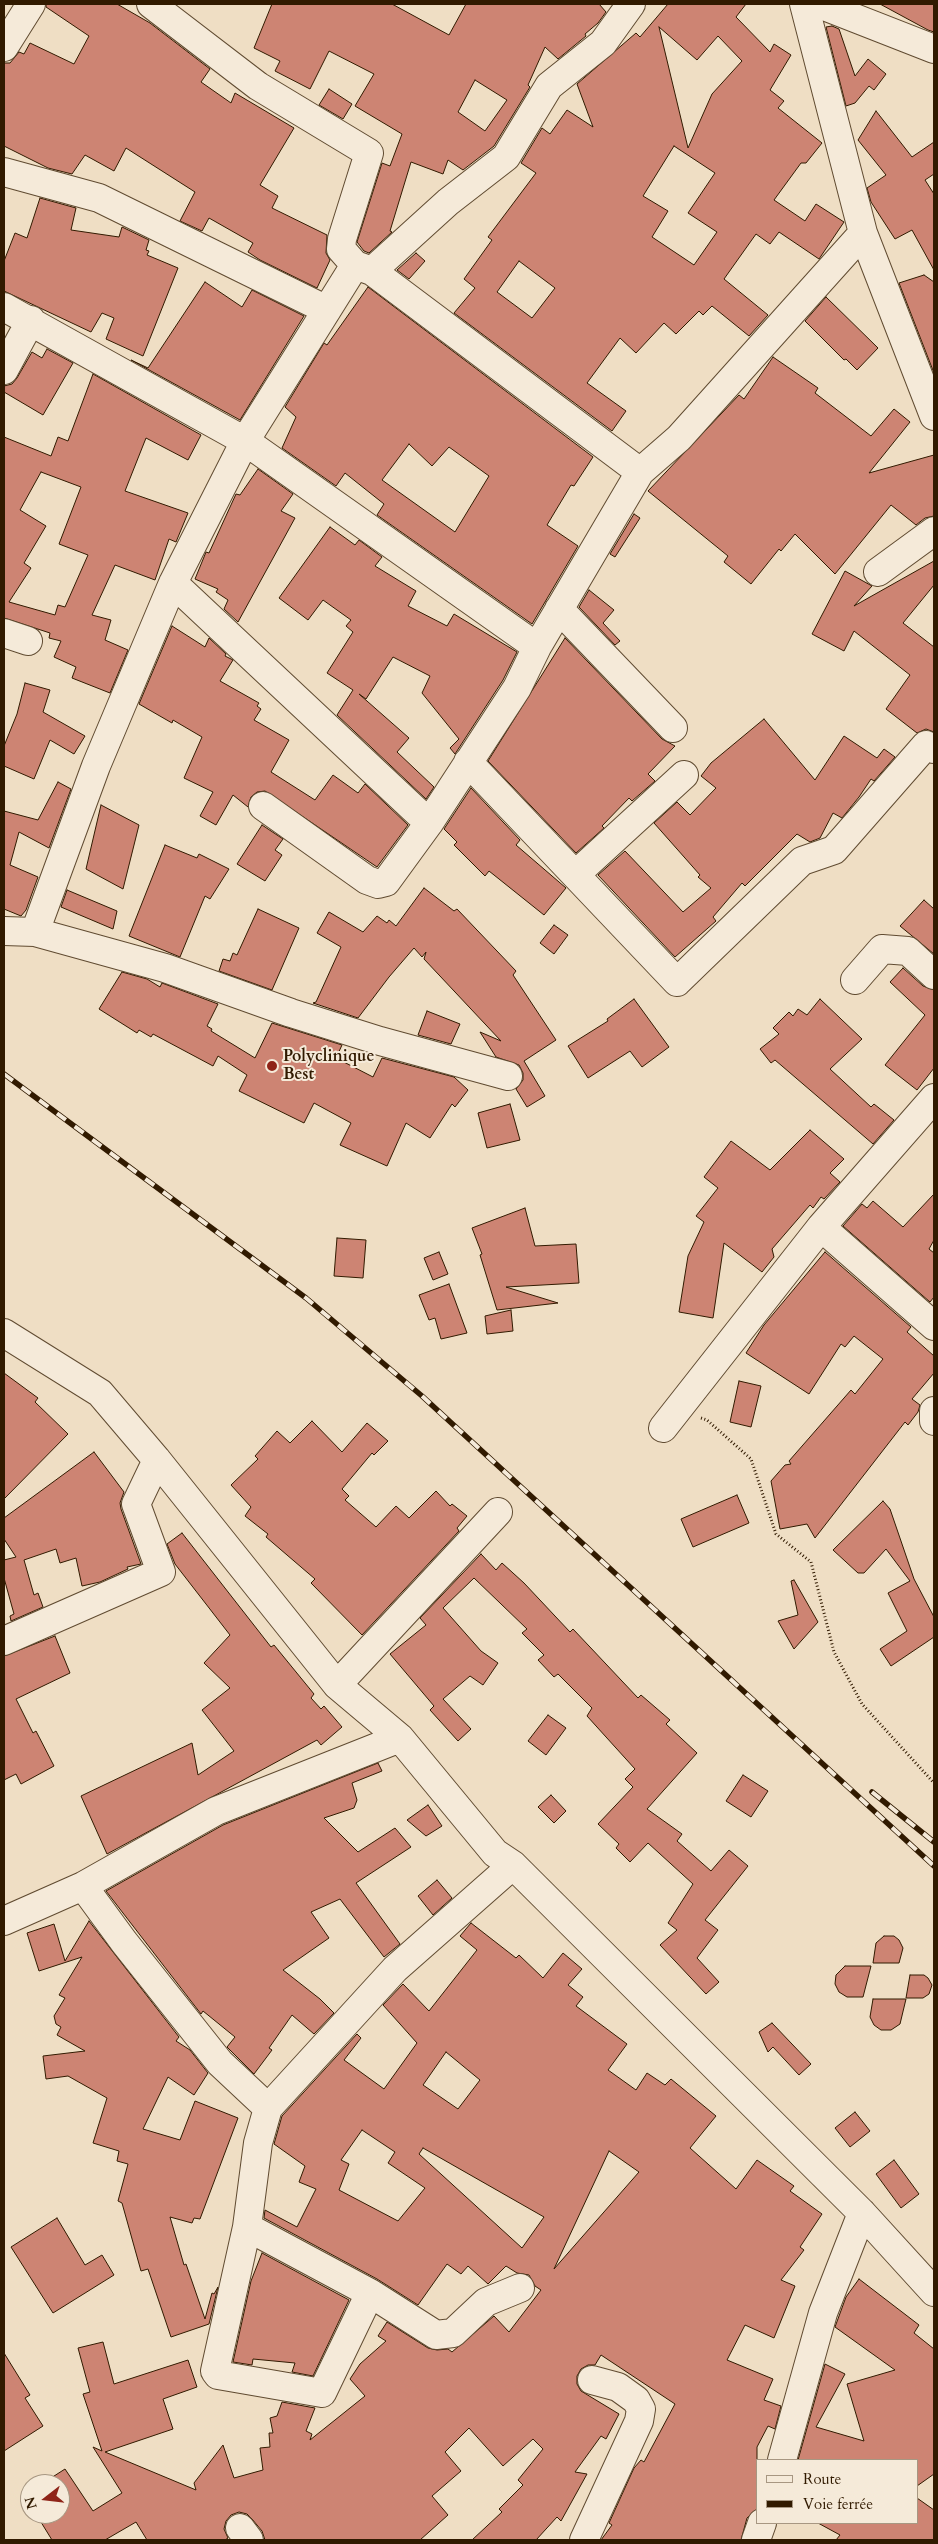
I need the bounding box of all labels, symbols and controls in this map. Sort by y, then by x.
place label: Polyclinique Best [283,1047,374,1085]
marker: Polyclinique Best [265,1059,279,1073]
legend [756,2459,918,2524]
text: Route [803,2469,841,2489]
north arrow [20,2474,70,2524]
text: Voie ferrée [803,2494,873,2514]
text: N [20,2495,42,2511]

